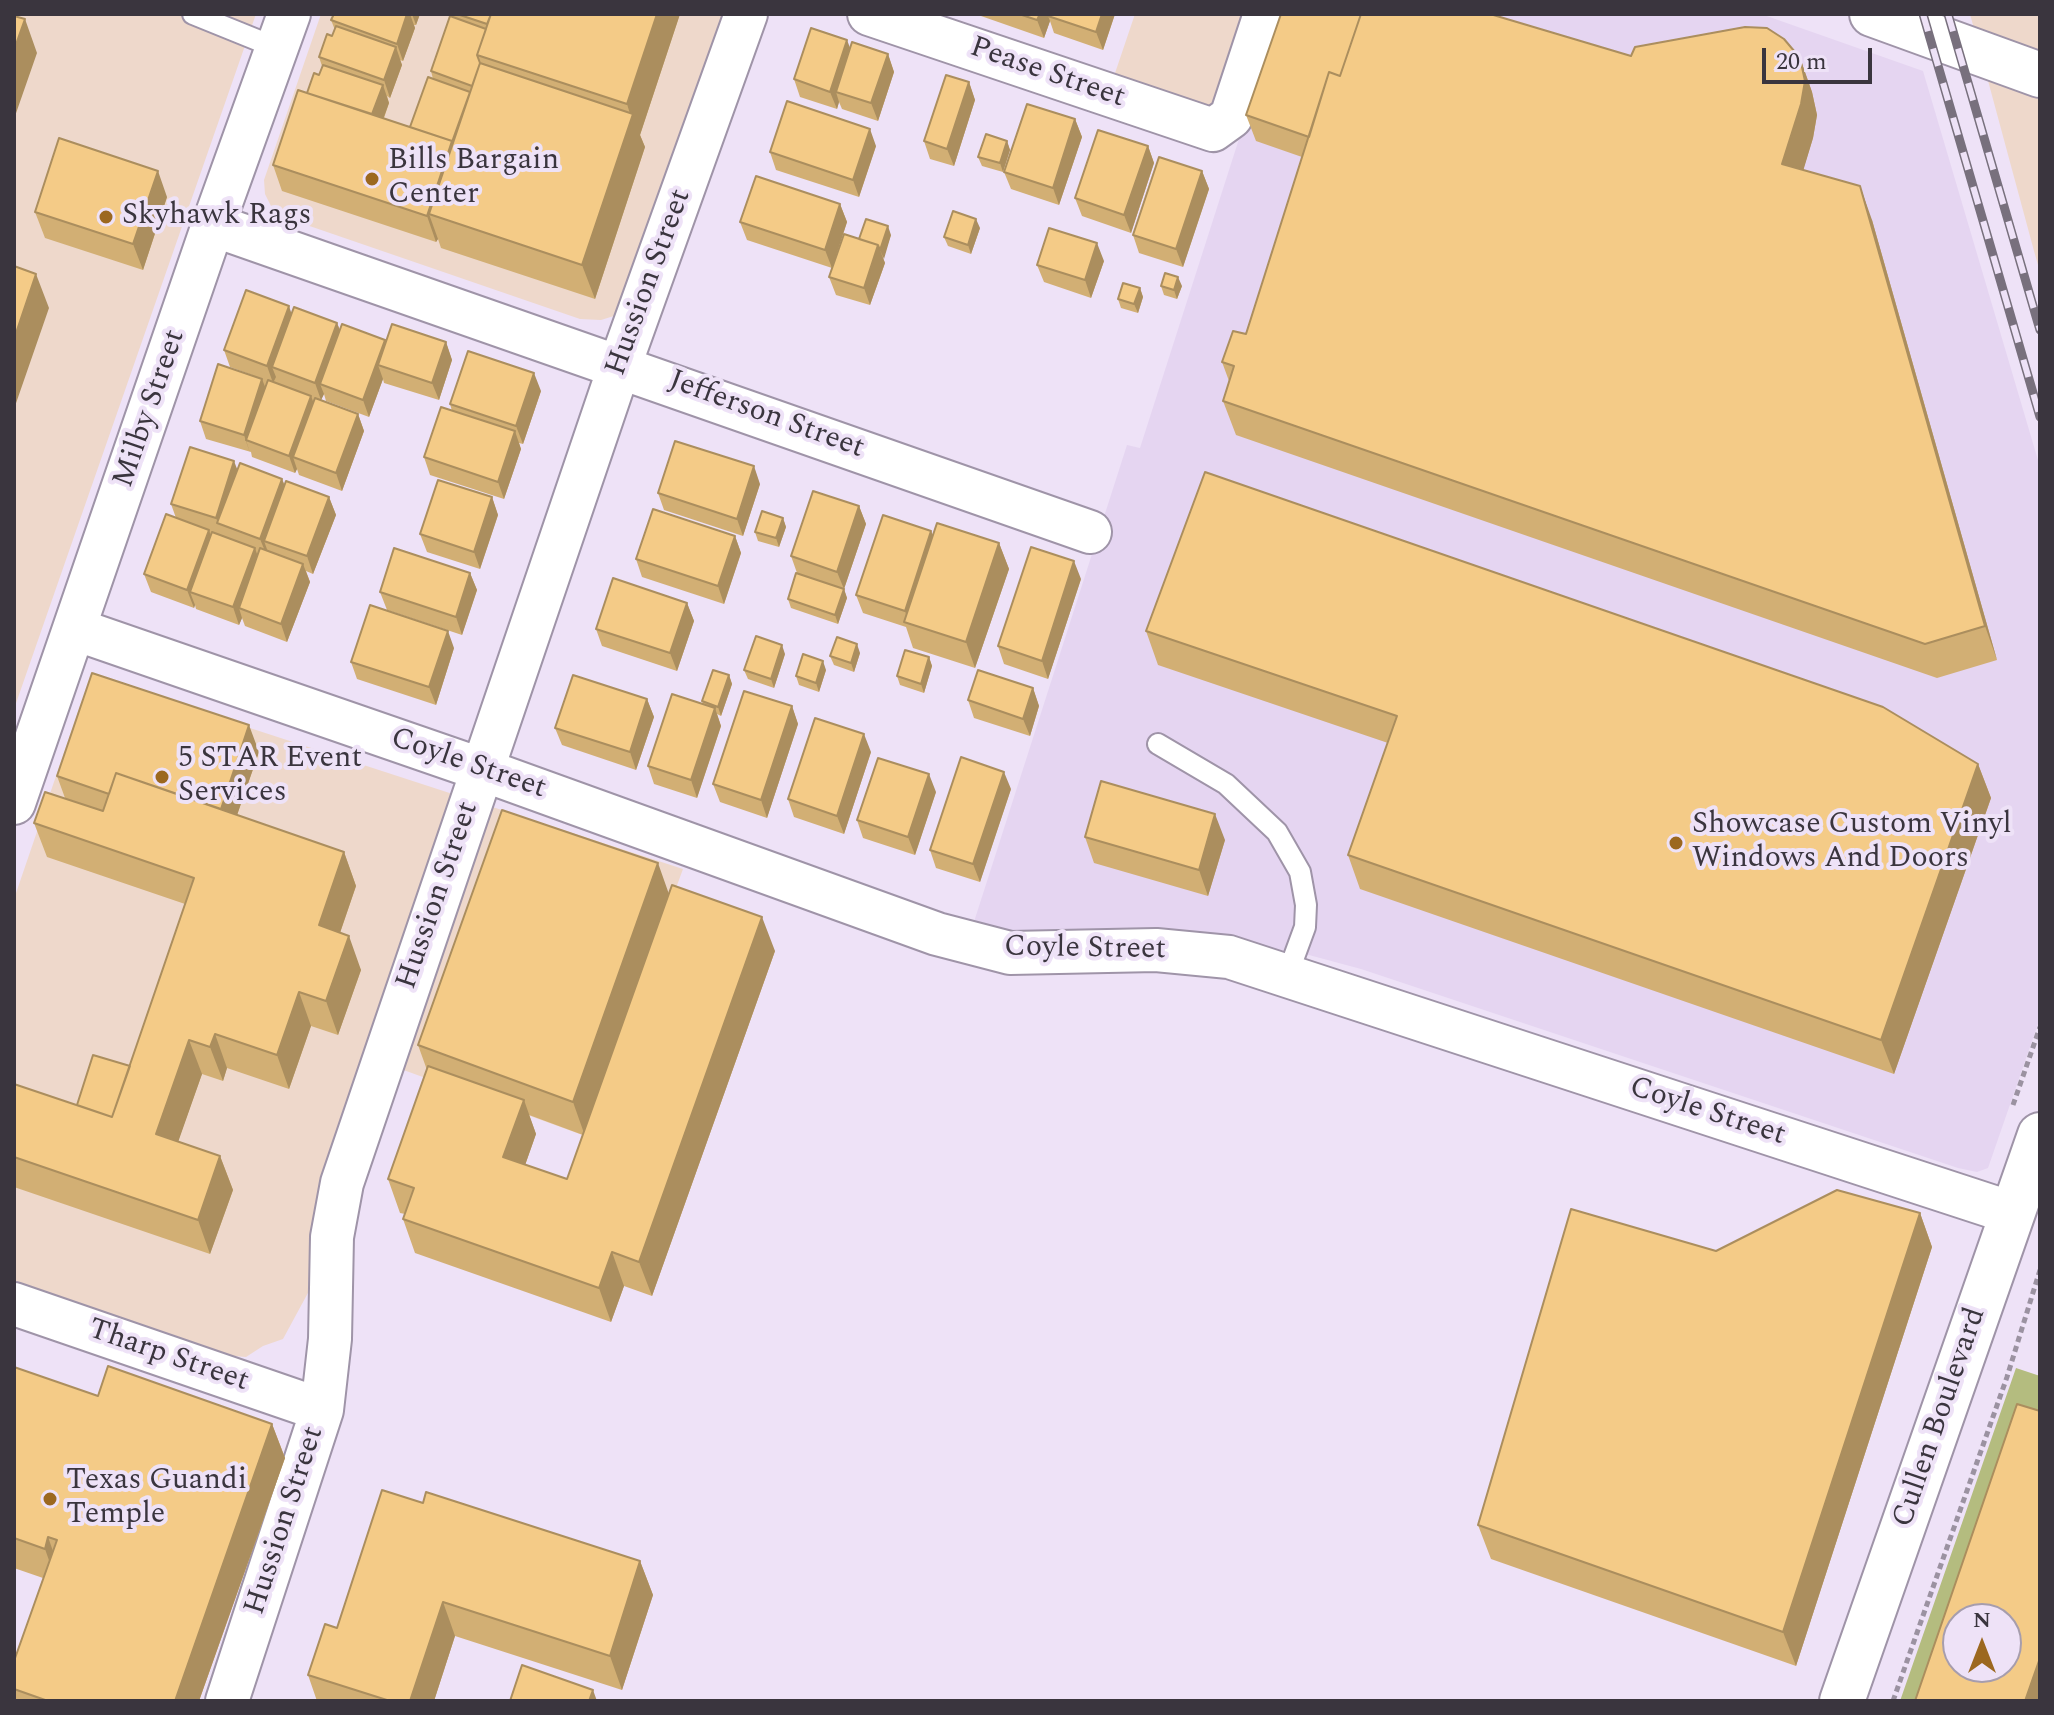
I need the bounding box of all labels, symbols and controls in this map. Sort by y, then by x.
street label: Pease Street [965,31,1129,117]
scale bar [1766,32,1876,82]
text: 20 m [1776,44,1827,80]
place label: Bills Bargain Center [388,144,559,214]
marker: Bills Bargain Center [363,170,381,188]
street label: Hussion Street [600,185,700,381]
place label: Skyhawk Rags [122,199,312,235]
marker: Skyhawk Rags [97,208,115,226]
street label: Milby Street [107,325,195,493]
street label: Jefferson Street [663,364,869,468]
street label: Coyle Street [386,722,550,808]
place label: 5 STAR Event Services [178,742,362,812]
marker: 5 STAR Event Services [153,768,171,786]
street label: Hussion Street [390,797,488,995]
place label: Showcase Custom Vinyl Windows And Doors [1692,808,2012,878]
marker: Showcase Custom Vinyl Windows And Doors [1667,834,1685,852]
street label: Coyle Street [1004,931,1166,969]
street label: Coyle Street [1624,1071,1790,1155]
street label: Cullen Boulevard [1887,1303,1995,1533]
street label: Tharp Street [83,1313,253,1401]
street label: Hussion Street [239,1422,333,1620]
place label: Texas Guandi Temple [66,1464,247,1534]
marker: Texas Guandi Temple [41,1490,59,1508]
north arrow [1942,1603,2022,1683]
text: N [1973,1604,1991,1637]

